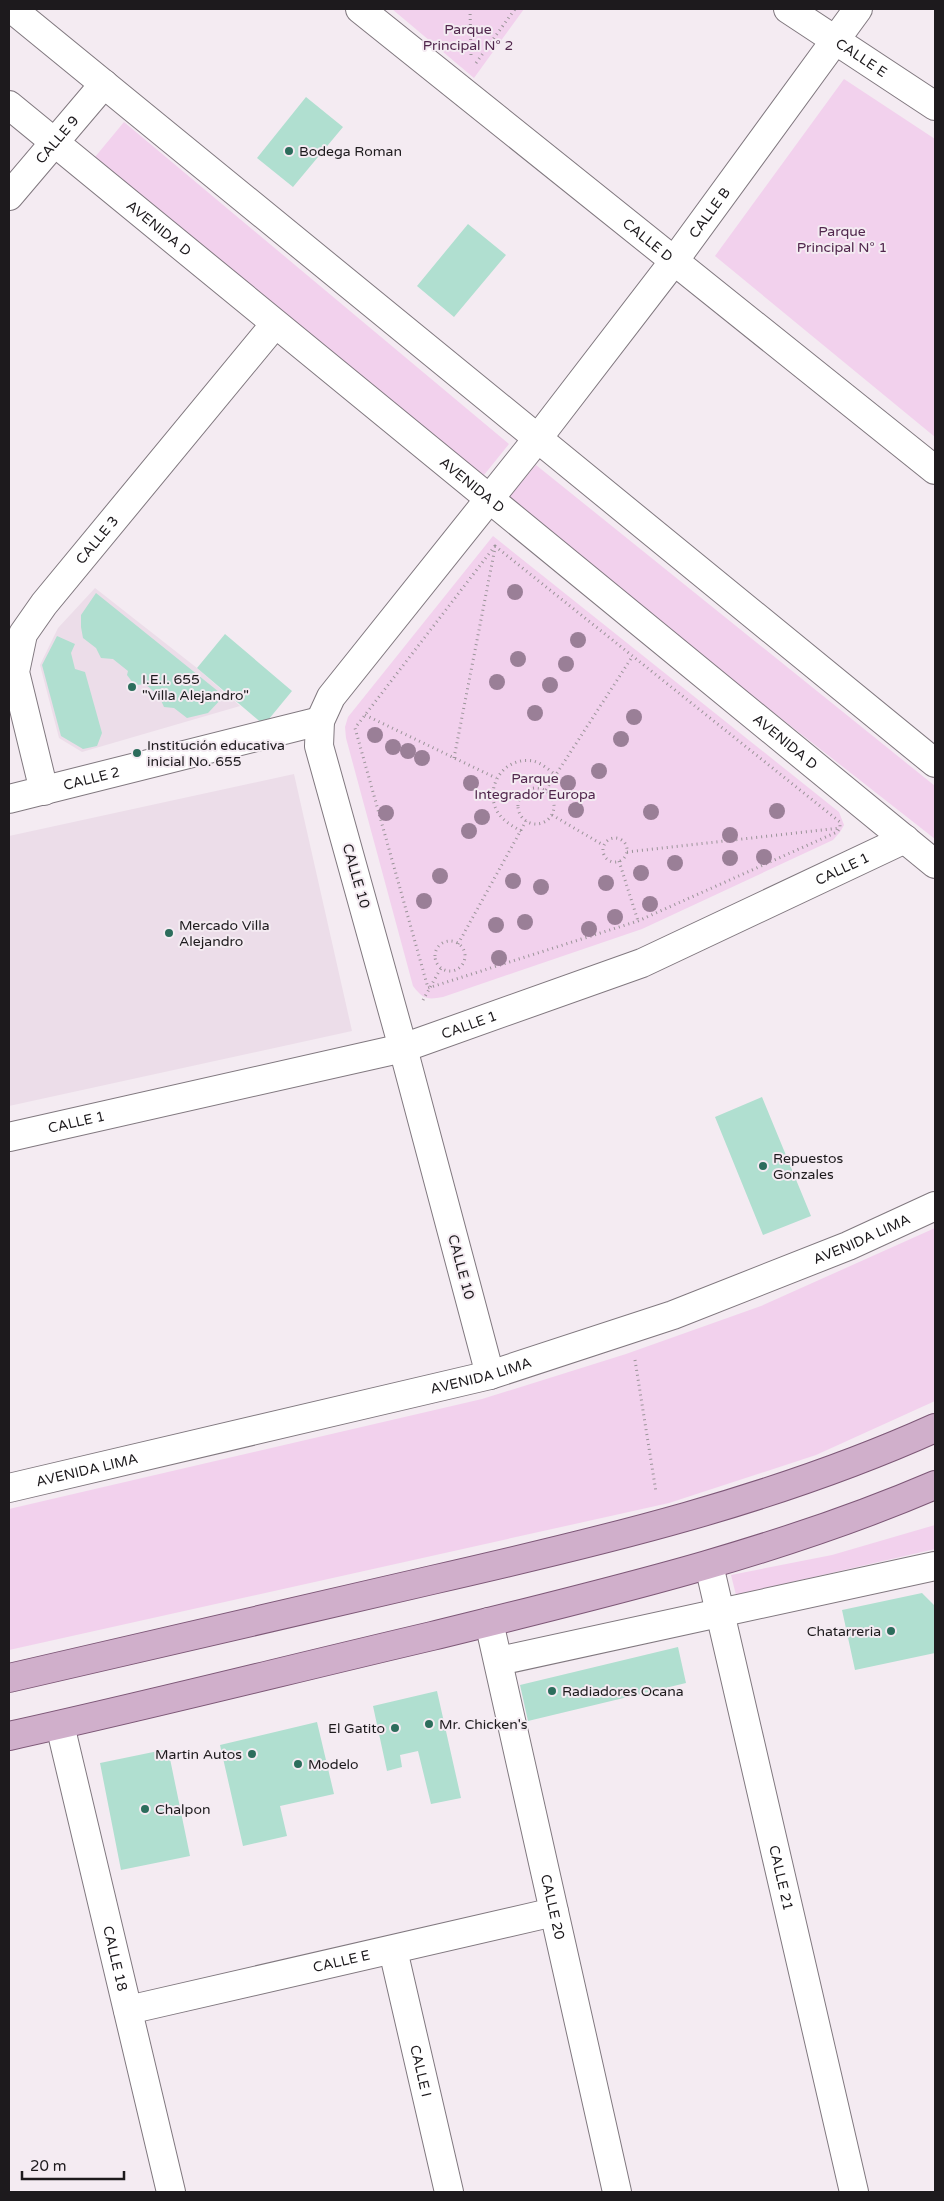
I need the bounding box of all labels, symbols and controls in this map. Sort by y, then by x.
park label: Parque Principal N° 2 [423,21,513,54]
street label: CALLE E [833,34,890,81]
street label: CALLE 9 [32,112,82,167]
place label: Bodega Roman [299,143,402,160]
marker: Bodega Roman [283,145,295,157]
street label: CALLE B [685,184,734,241]
street label: AVENIDA D [123,196,195,259]
street label: CALLE D [619,215,676,265]
park label: Parque Principal N° 1 [797,223,887,256]
street label: AVENIDA D [436,453,508,516]
street label: CALLE 3 [72,512,122,568]
place label: I.E.I. 655 "Villa Alejandro" [142,671,249,704]
marker: I.E.I. 655 "Villa Alejandro" [126,681,138,693]
street label: AVENIDA D [750,710,821,773]
place label: Institución educativa inicial No. 655 [147,737,285,770]
marker: Institución educativa inicial No. 655 [131,747,143,759]
street label: CALLE 2 [61,763,122,794]
park label: Parque Integrador Europa [474,770,596,803]
street label: CALLE 10 [339,842,373,910]
street label: CALLE 1 [813,849,872,889]
place label: Mercado Villa Alejandro [179,917,270,950]
marker: Mercado Villa Alejandro [163,927,175,939]
street label: CALLE 1 [439,1007,499,1042]
street label: CALLE 1 [46,1107,106,1136]
place label: Repuestos Gonzales [773,1150,844,1183]
marker: Repuestos Gonzales [757,1160,769,1172]
street label: AVENIDA LIMA [811,1210,913,1267]
street label: CALLE 10 [444,1233,478,1301]
street label: AVENIDA LIMA [428,1354,534,1397]
street label: AVENIDA LIMA [34,1450,140,1490]
place label: Chatarreria [807,1623,881,1640]
marker: Chatarreria [885,1625,897,1637]
place label: Radiadores Ocana [562,1683,684,1700]
marker: Radiadores Ocana [546,1685,558,1697]
place label: Mr. Chicken's [439,1716,528,1733]
marker: Mr. Chicken's [423,1718,435,1730]
place label: El Gatito [328,1720,385,1737]
marker: El Gatito [389,1722,401,1734]
place label: Martin Autos [155,1746,242,1763]
marker: Martin Autos [246,1748,258,1760]
place label: Modelo [308,1756,359,1773]
marker: Modelo [292,1758,304,1770]
place label: Chalpon [155,1801,210,1818]
marker: Chalpon [139,1803,151,1815]
street label: CALLE 21 [766,1843,797,1912]
street label: CALLE 20 [537,1873,569,1941]
street label: CALLE 18 [100,1924,132,1993]
street label: CALLE E [311,1946,372,1976]
street label: CALLE I [407,2043,435,2099]
scale bar [22,2148,125,2180]
text: 20 m [30,2157,67,2175]

